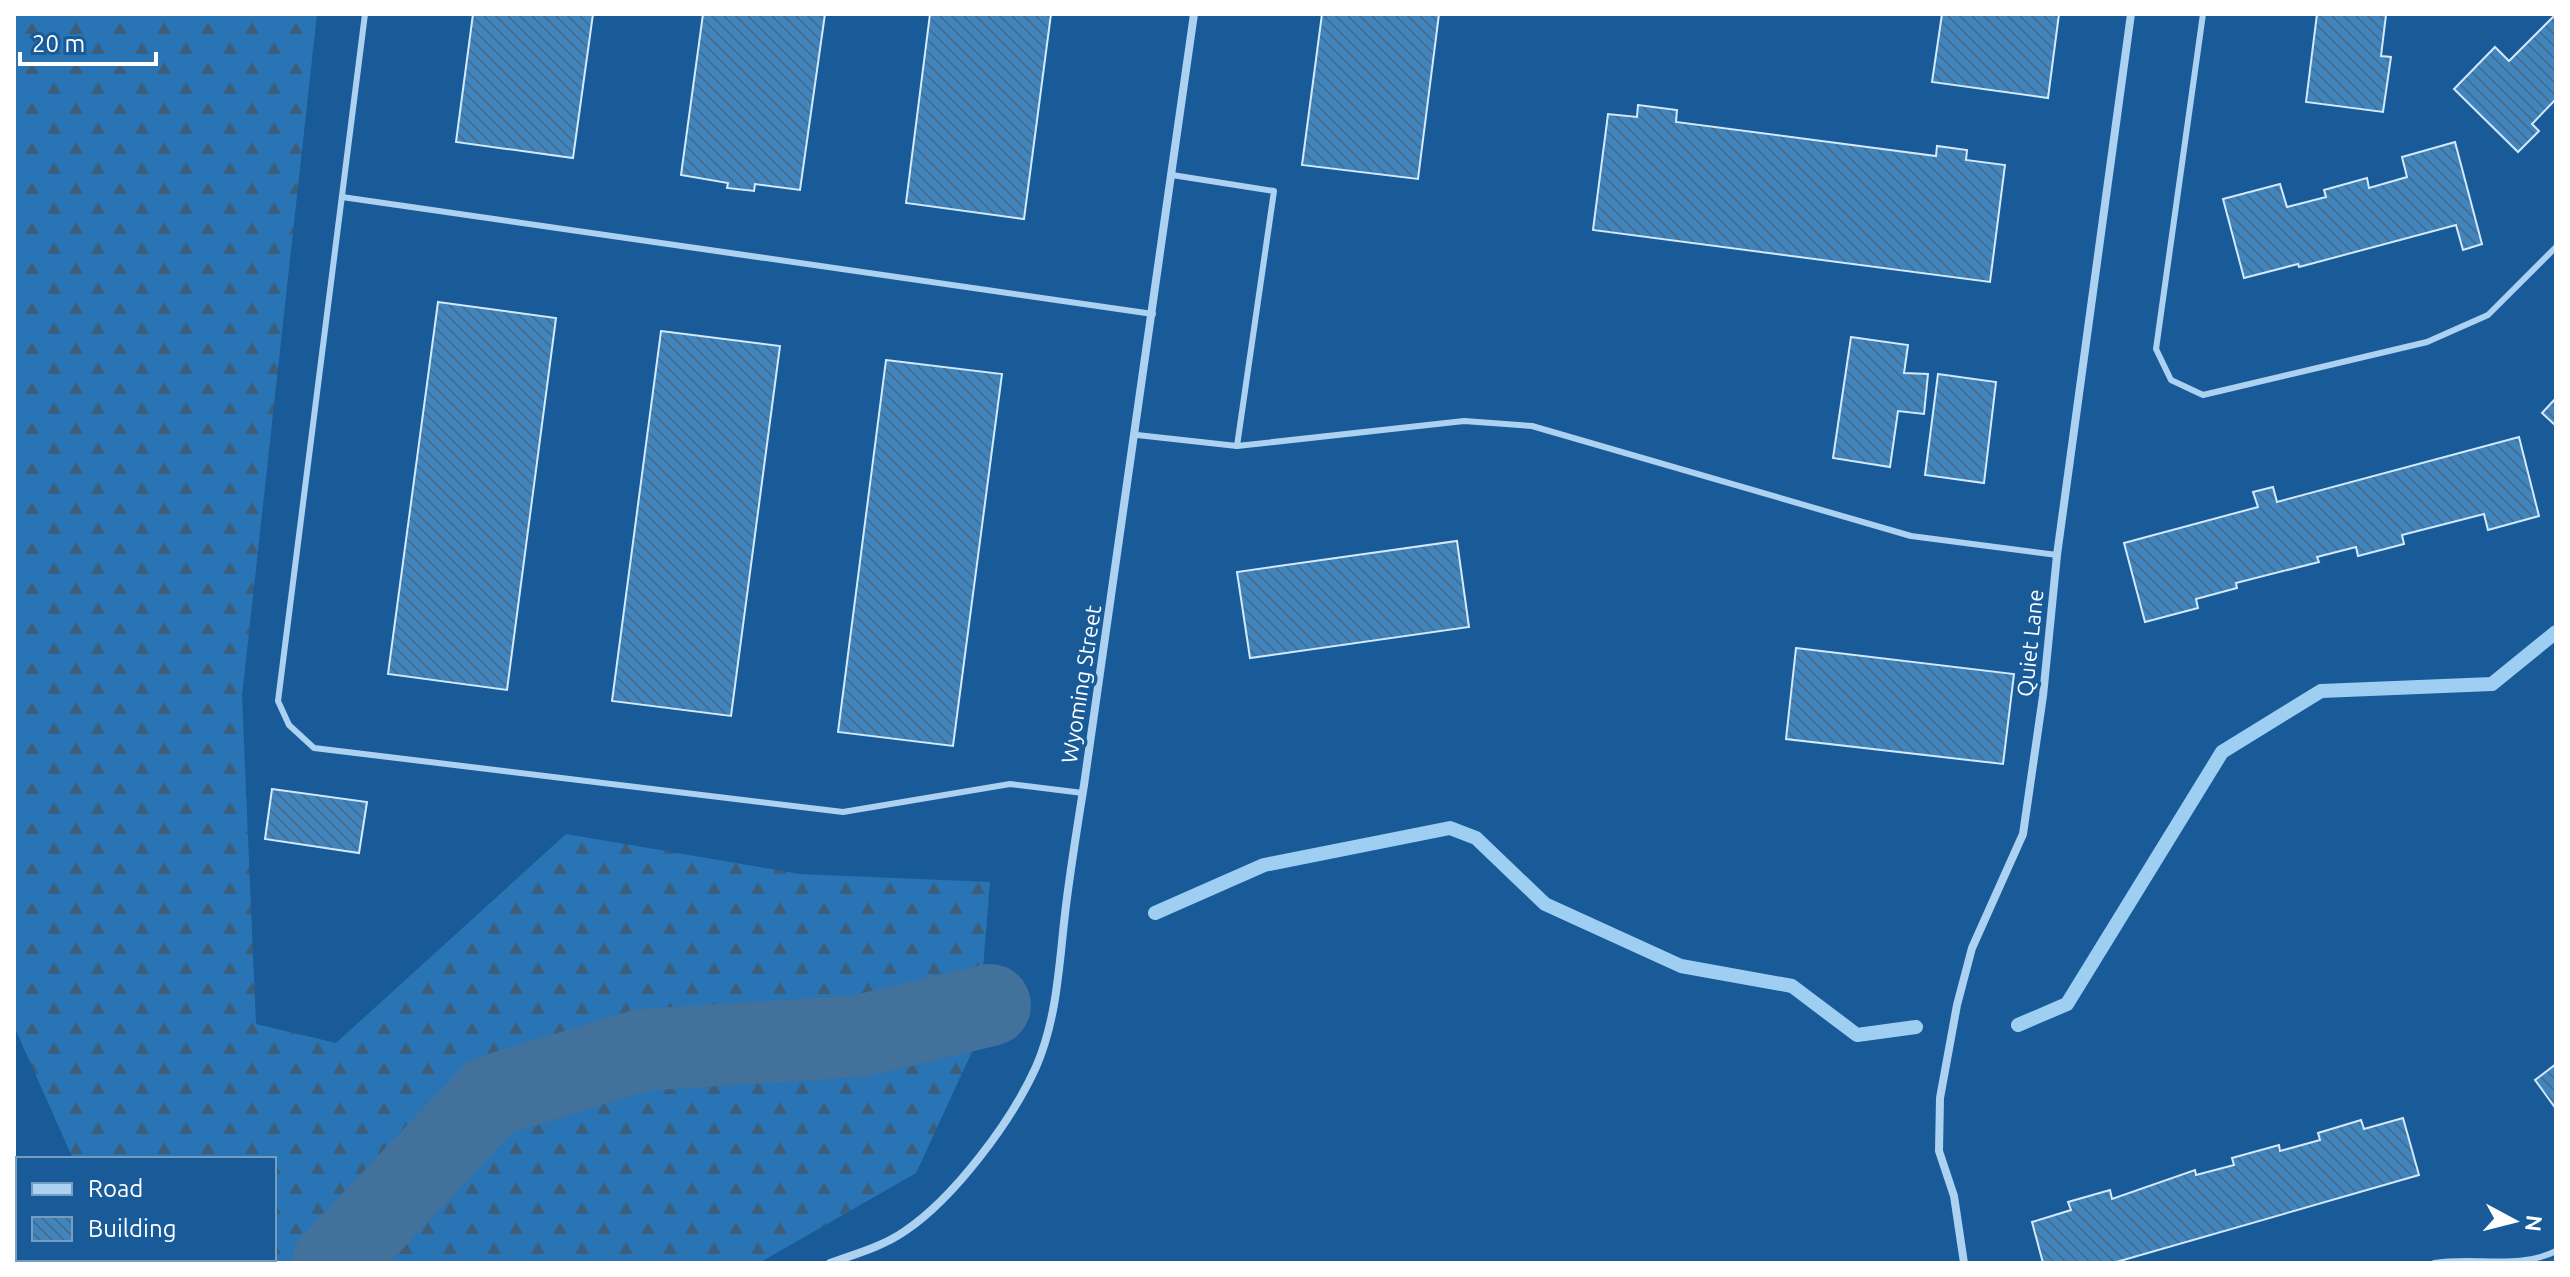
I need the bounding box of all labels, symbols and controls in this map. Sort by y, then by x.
scale bar [20,16,156,66]
text: 20 m [32,30,85,57]
street label: Quiet Lane [2011,588,2048,698]
street label: Wyoming Street [1056,603,1105,765]
legend [16,1157,276,1261]
text: Road [88,1175,143,1202]
north arrow [2474,1181,2554,1261]
text: N [2521,1214,2548,1233]
text: Building [88,1215,176,1242]

